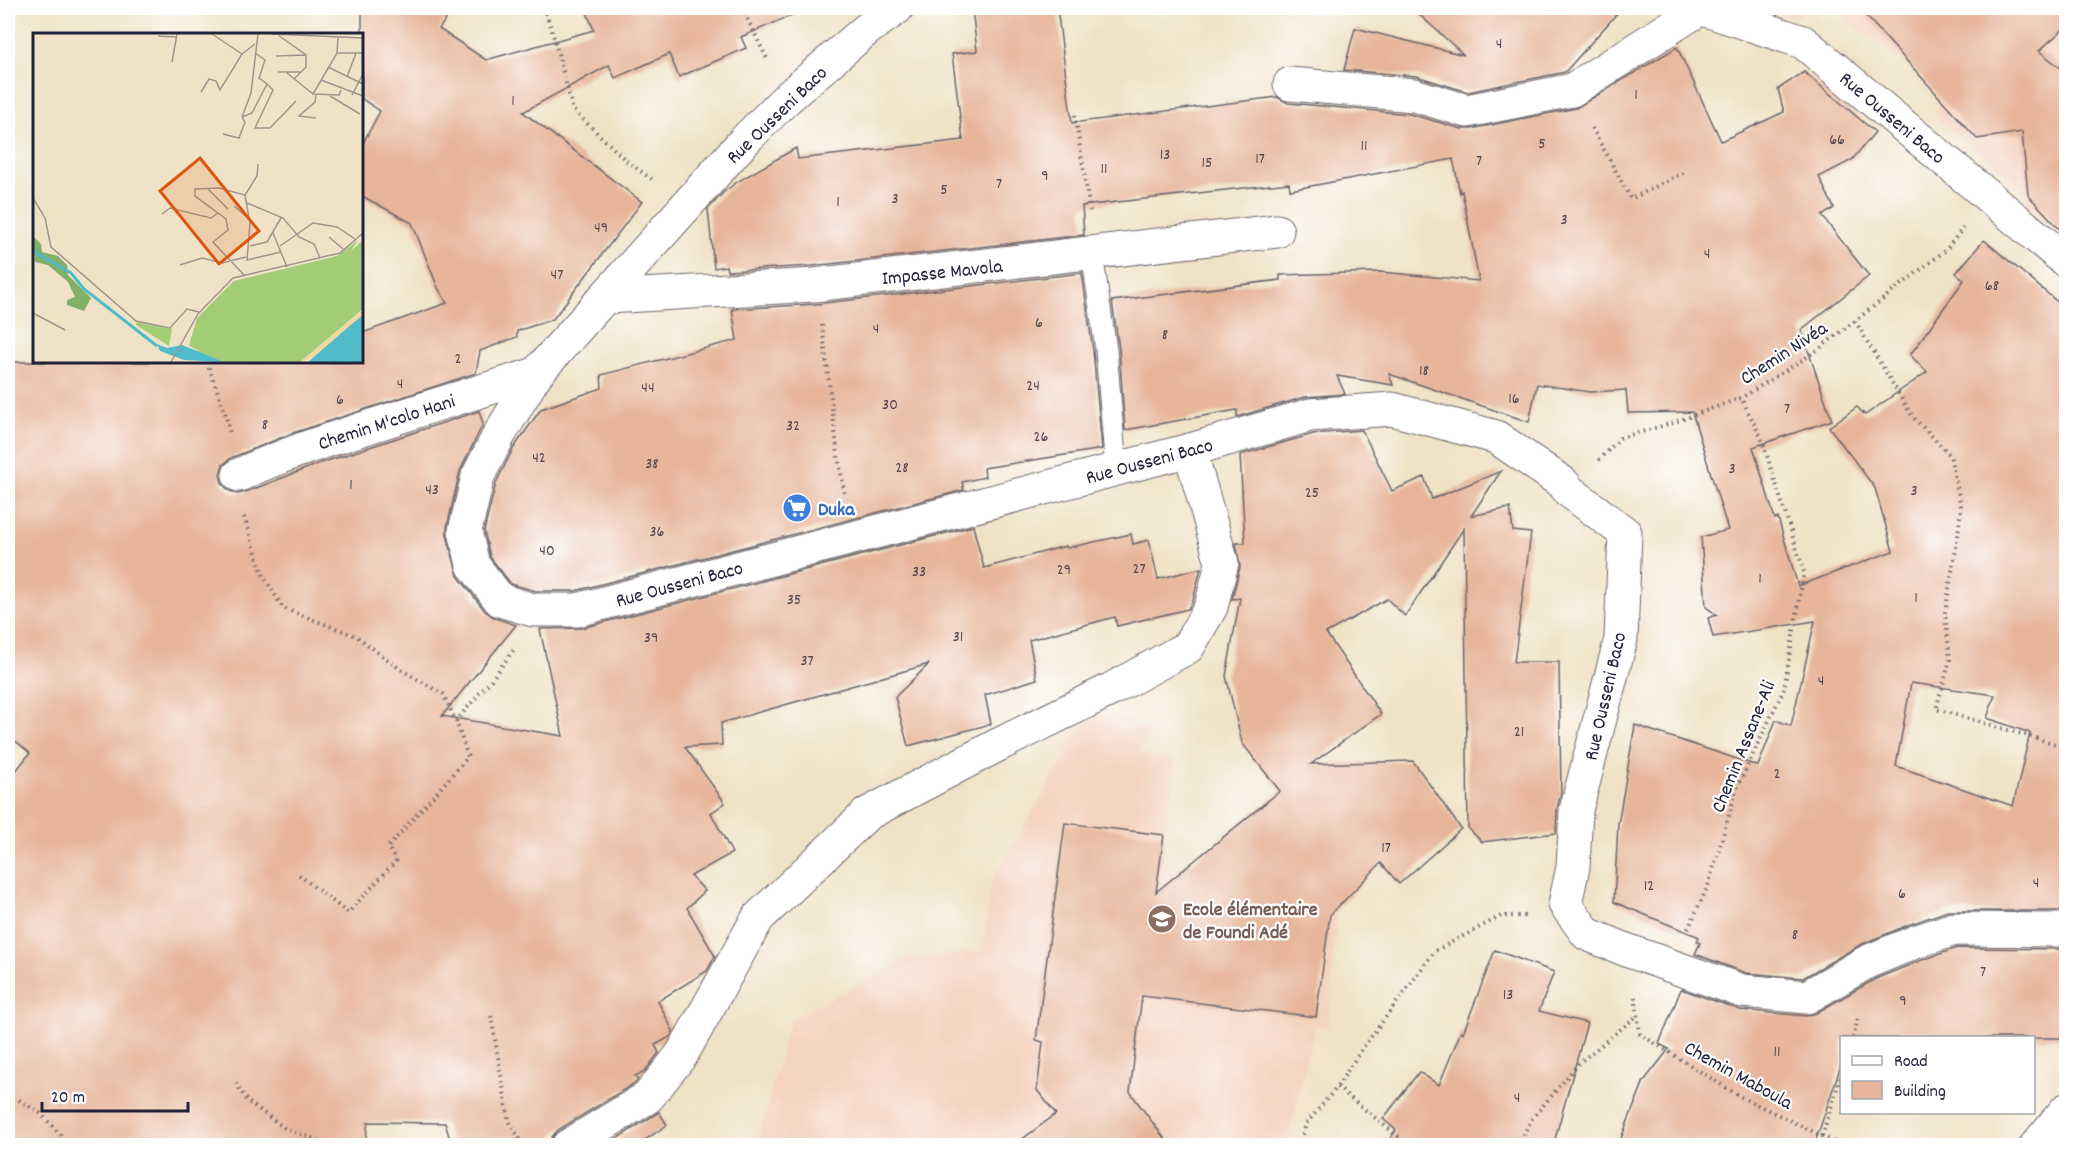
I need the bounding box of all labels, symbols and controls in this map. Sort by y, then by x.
inset map [33,33,363,363]
house number: 4 [1496,33,1502,56]
street label: Rue Ousseni Baco [721,61,835,172]
street label: Rue Ousseni Baco [1832,67,1950,172]
house number: 1 [1634,84,1638,107]
house number: 1 [511,90,515,113]
house number: 66 [1829,129,1845,152]
house number: 5 [1538,133,1546,156]
house number: 11 [1360,135,1368,158]
house number: 13 [1160,144,1170,167]
house number: 17 [1255,148,1265,171]
house number: 7 [1476,150,1482,173]
house number: 15 [1202,152,1212,175]
house number: 11 [1100,158,1108,181]
house number: 9 [1041,165,1049,188]
house number: 7 [996,173,1002,196]
house number: 5 [940,179,948,202]
house number: 3 [891,188,899,211]
house number: 1 [836,191,840,214]
house number: 3 [1560,209,1568,232]
house number: 49 [594,217,608,240]
house number: 4 [1704,243,1710,266]
street label: Impasse Mavola [881,254,1005,294]
house number: 47 [551,264,563,287]
house number: 68 [1985,275,1999,298]
house number: 6 [1035,312,1043,335]
street label: Chemin Nivéa [1736,315,1834,393]
house number: 4 [873,318,879,341]
house number: 8 [1162,324,1168,347]
house number: 2 [455,348,462,371]
house number: 18 [1419,360,1429,383]
house number: 4 [397,373,403,396]
house number: 24 [1026,375,1040,398]
house number: 44 [641,377,655,400]
street label: Chemin M'colo Hani [315,388,459,459]
house number: 16 [1508,388,1520,411]
house number: 6 [336,389,344,412]
house number: 30 [882,394,898,417]
house number: 7 [1784,398,1790,421]
house number: 8 [262,414,268,437]
house number: 32 [786,415,800,438]
house number: 26 [1034,426,1049,449]
street label: Rue Ousseni Baco [1083,432,1217,493]
house number: 42 [532,447,546,470]
house number: 38 [645,453,659,476]
house number: 28 [895,457,909,480]
house number: 3 [1728,458,1736,481]
house number: 1 [349,474,353,497]
house number: 43 [425,479,439,502]
house number: 3 [1910,480,1918,503]
house number: 25 [1305,482,1319,505]
supermarket icon: Duka [781,492,813,524]
place label: Duka [818,497,855,525]
house number: 36 [650,521,665,544]
house number: 40 [539,540,555,563]
street label: Rue Ousseni Baco [613,555,747,616]
house number: 27 [1132,558,1146,581]
house number: 29 [1057,559,1071,582]
house number: 33 [912,561,926,584]
house number: 1 [1758,568,1762,591]
house number: 1 [1914,587,1918,610]
house number: 35 [787,589,801,612]
house number: 31 [953,626,963,649]
house number: 39 [644,627,658,650]
street label: Rue Ousseni Baco [1579,630,1635,764]
house number: 37 [800,650,814,673]
house number: 4 [1818,670,1824,693]
street label: Chemin Assane-Ali [1705,676,1784,817]
house number: 21 [1514,721,1524,744]
house number: 2 [1774,763,1781,786]
house number: 17 [1381,837,1391,860]
house number: 4 [2033,872,2039,895]
house number: 12 [1644,875,1654,898]
house number: 6 [1898,883,1906,906]
place label: Ecole élémentaire de Foundi Adé [1183,897,1318,948]
school or university icon: Ecole élémentaire de Foundi Adé [1146,903,1178,935]
house number: 8 [1792,924,1798,947]
house number: 7 [1980,961,1986,984]
house number: 13 [1503,984,1513,1007]
house number: 9 [1899,990,1907,1013]
street label: Chemin Maboula [1678,1035,1798,1118]
legend [1840,1036,2035,1114]
house number: 11 [1773,1041,1781,1064]
text: Road [1894,1050,1928,1075]
scale bar [42,1075,188,1113]
text: Building [1894,1080,1946,1105]
text: 20 m [51,1086,85,1111]
house number: 4 [1514,1087,1520,1110]

